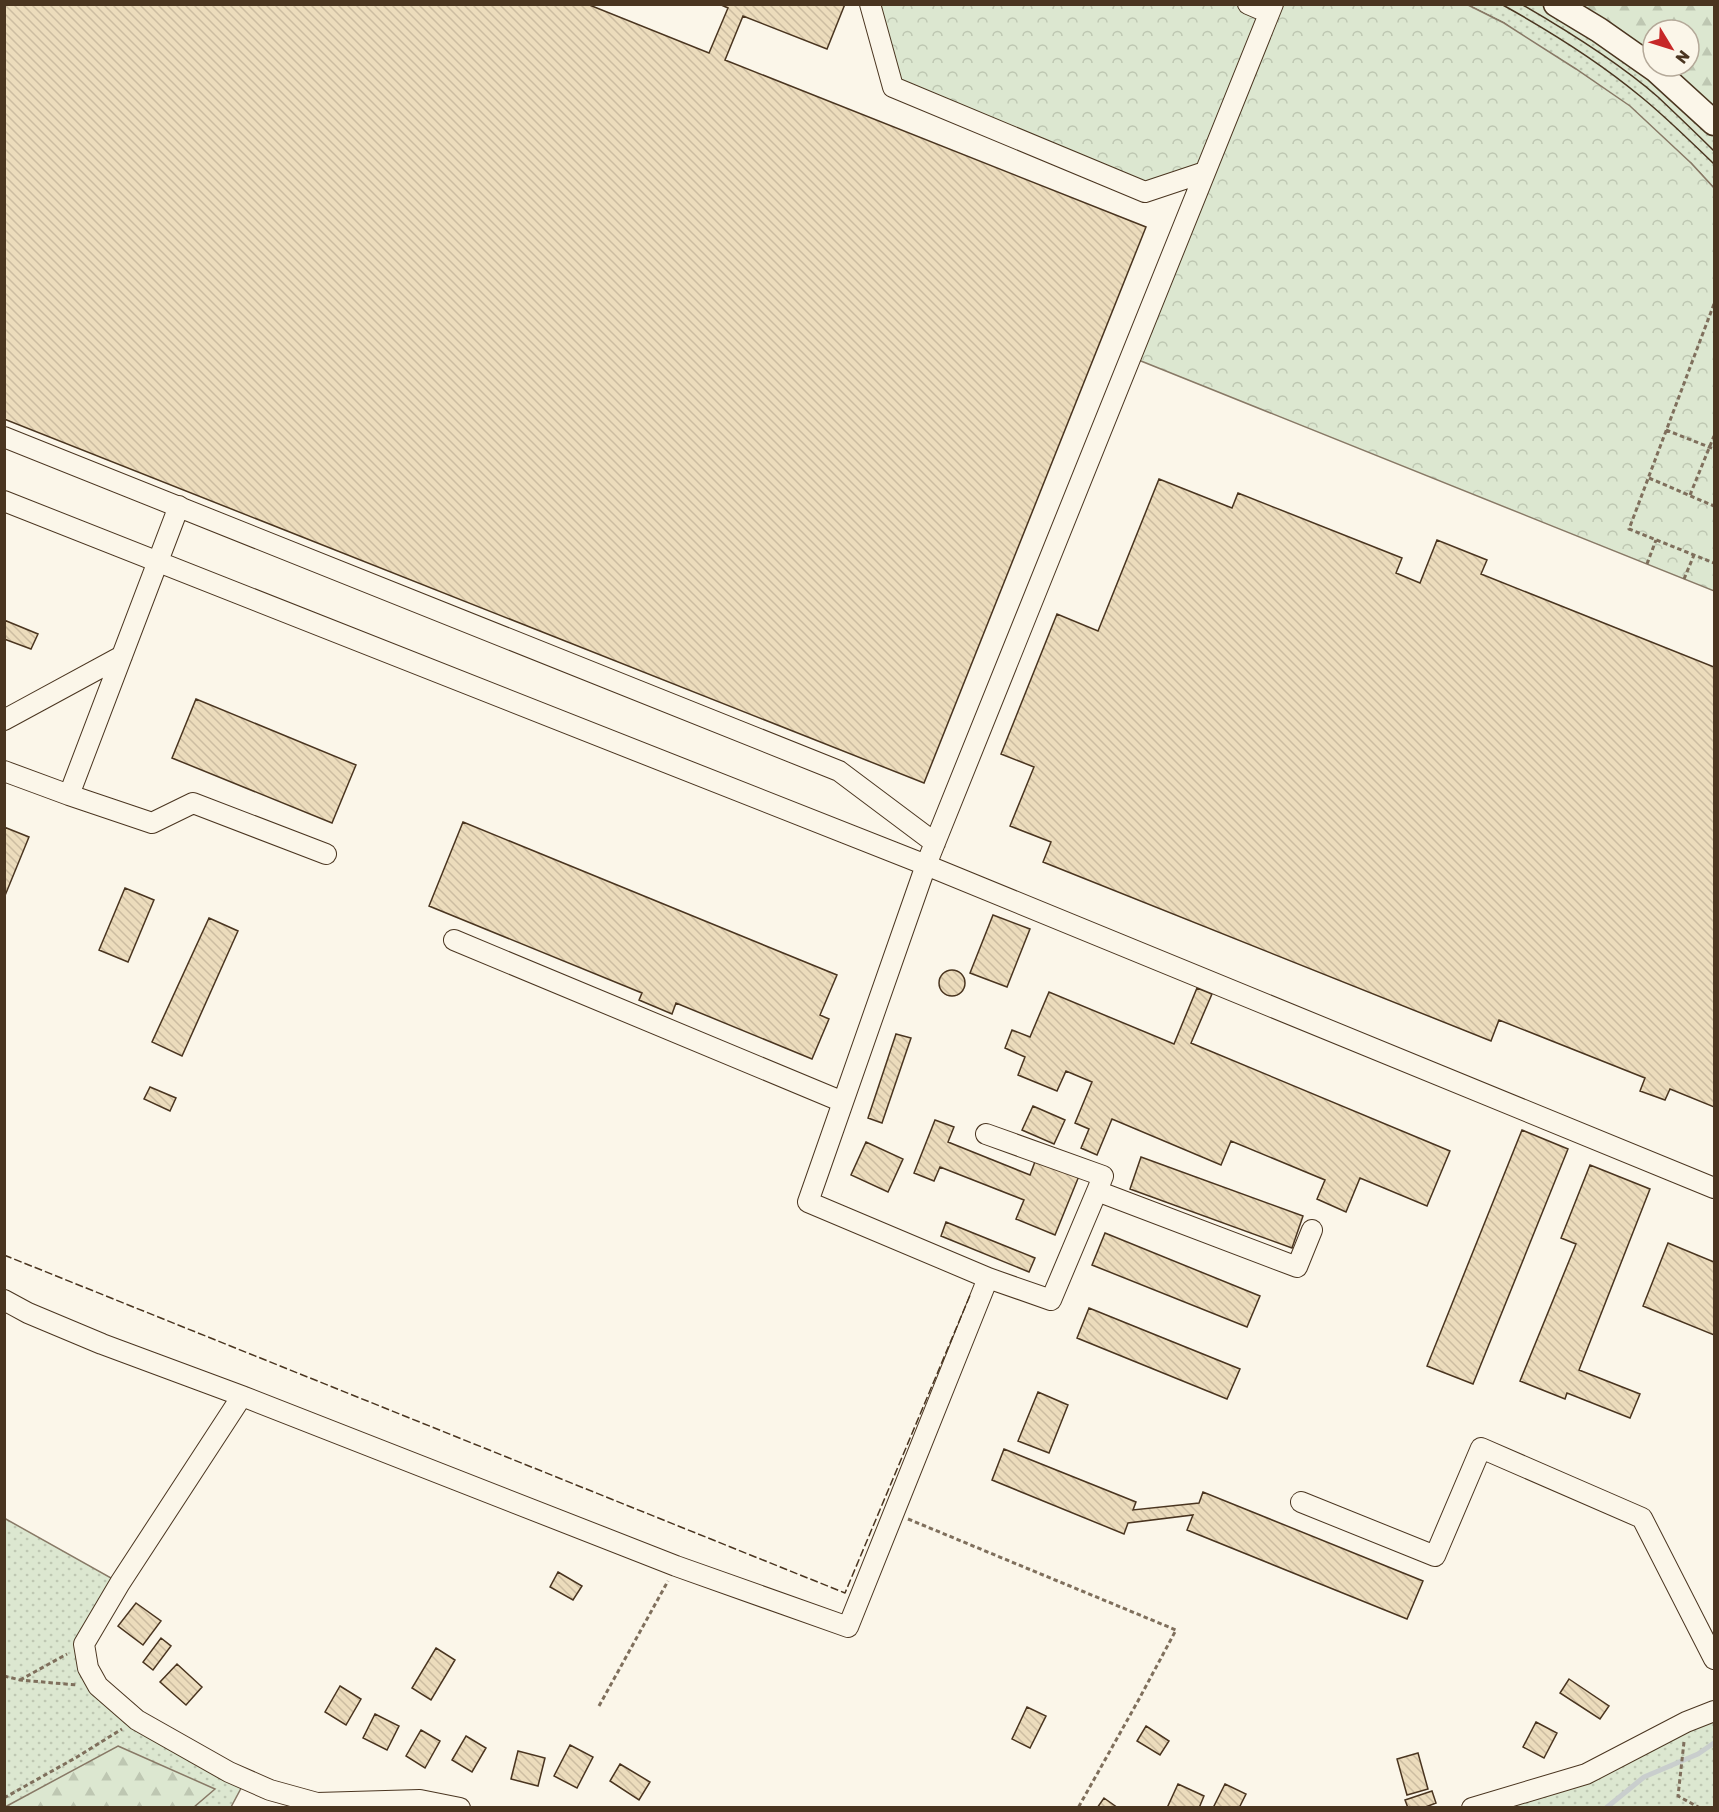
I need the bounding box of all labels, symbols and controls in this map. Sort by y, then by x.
north arrow [1641,18,1701,78]
text: N [1671,47,1693,67]

